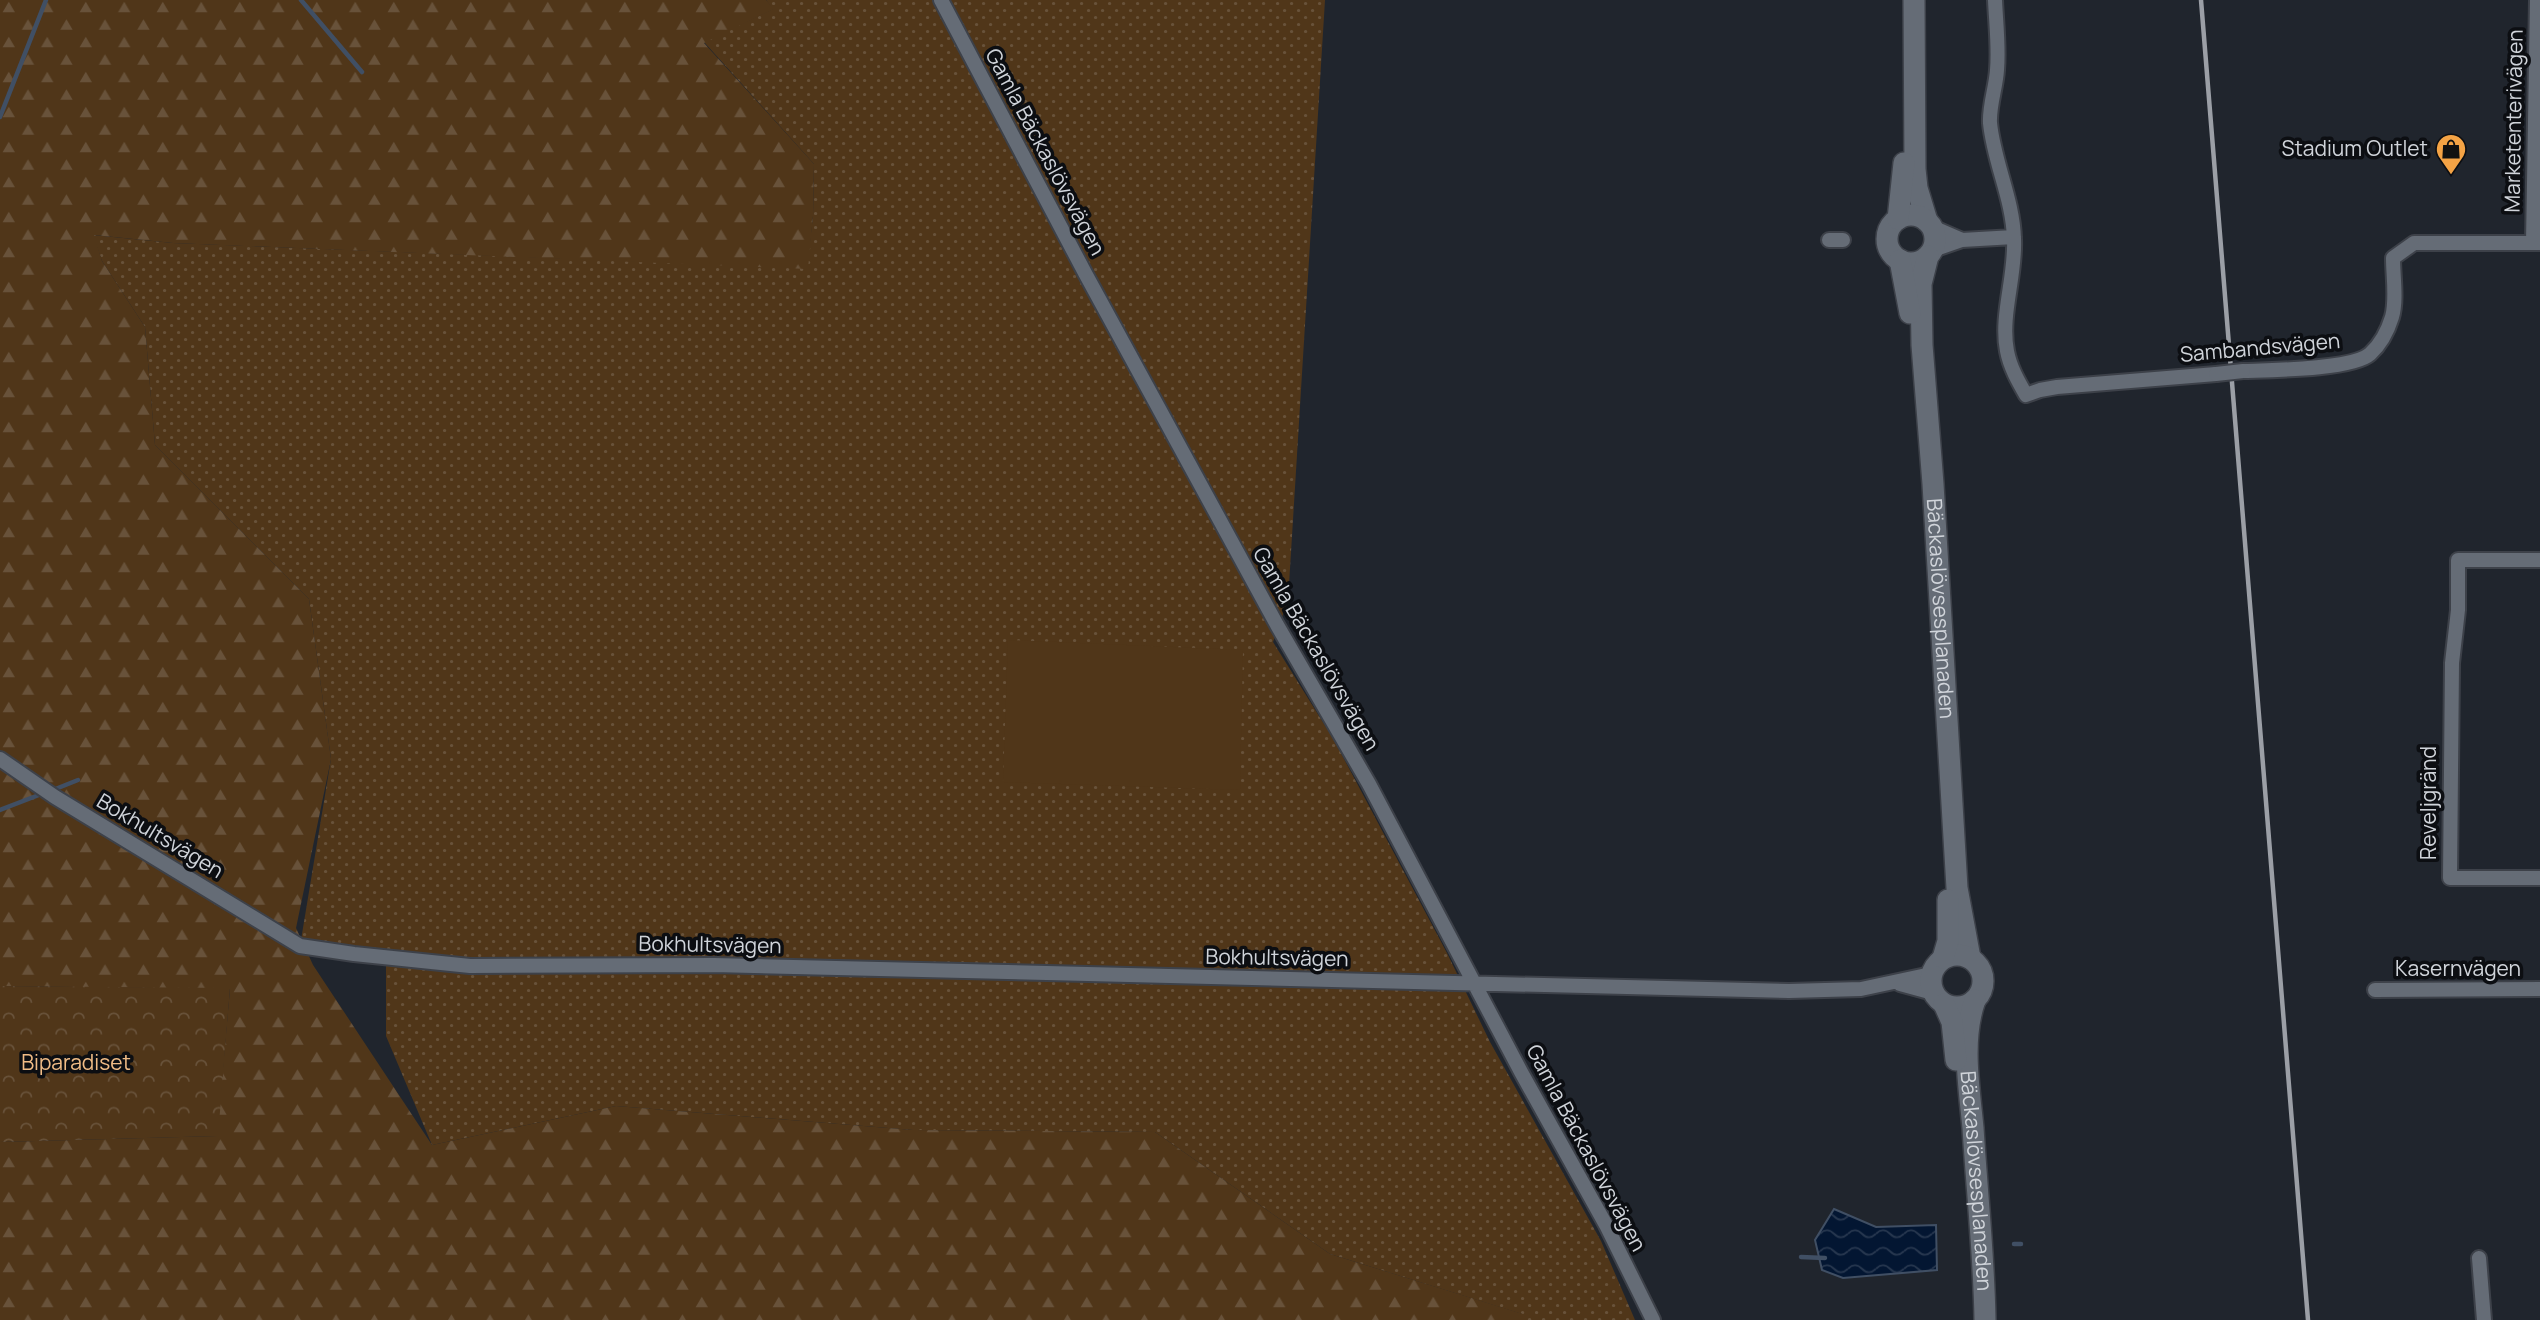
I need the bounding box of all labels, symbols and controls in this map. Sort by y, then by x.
street label: Marketenterivägen [2497,29,2529,213]
street label: Gamla Bäckaslövsvägen [979,43,1112,260]
shop icon: Stadium Outlet [2434,132,2468,176]
place label: Stadium Outlet [2281,134,2428,162]
street label: Sambandsvägen [2179,326,2341,368]
street label: Bäckaslövsesplanaden [1921,497,1962,719]
street label: Gamla Bäckaslövsvägen [1247,542,1387,755]
street label: Reveljgränd [2414,746,2442,860]
street label: Bokhultsvägen [92,786,229,884]
street label: Bokhultsvägen [638,929,782,959]
street label: Bokhultsvägen [1205,942,1349,972]
street label: Kasernvägen [2395,954,2521,982]
street label: Gamla Bäckaslövsvägen [1520,1039,1653,1256]
park label: Biparadiset [21,1048,131,1076]
street label: Bäckaslövsesplanaden [1955,1070,1999,1292]

